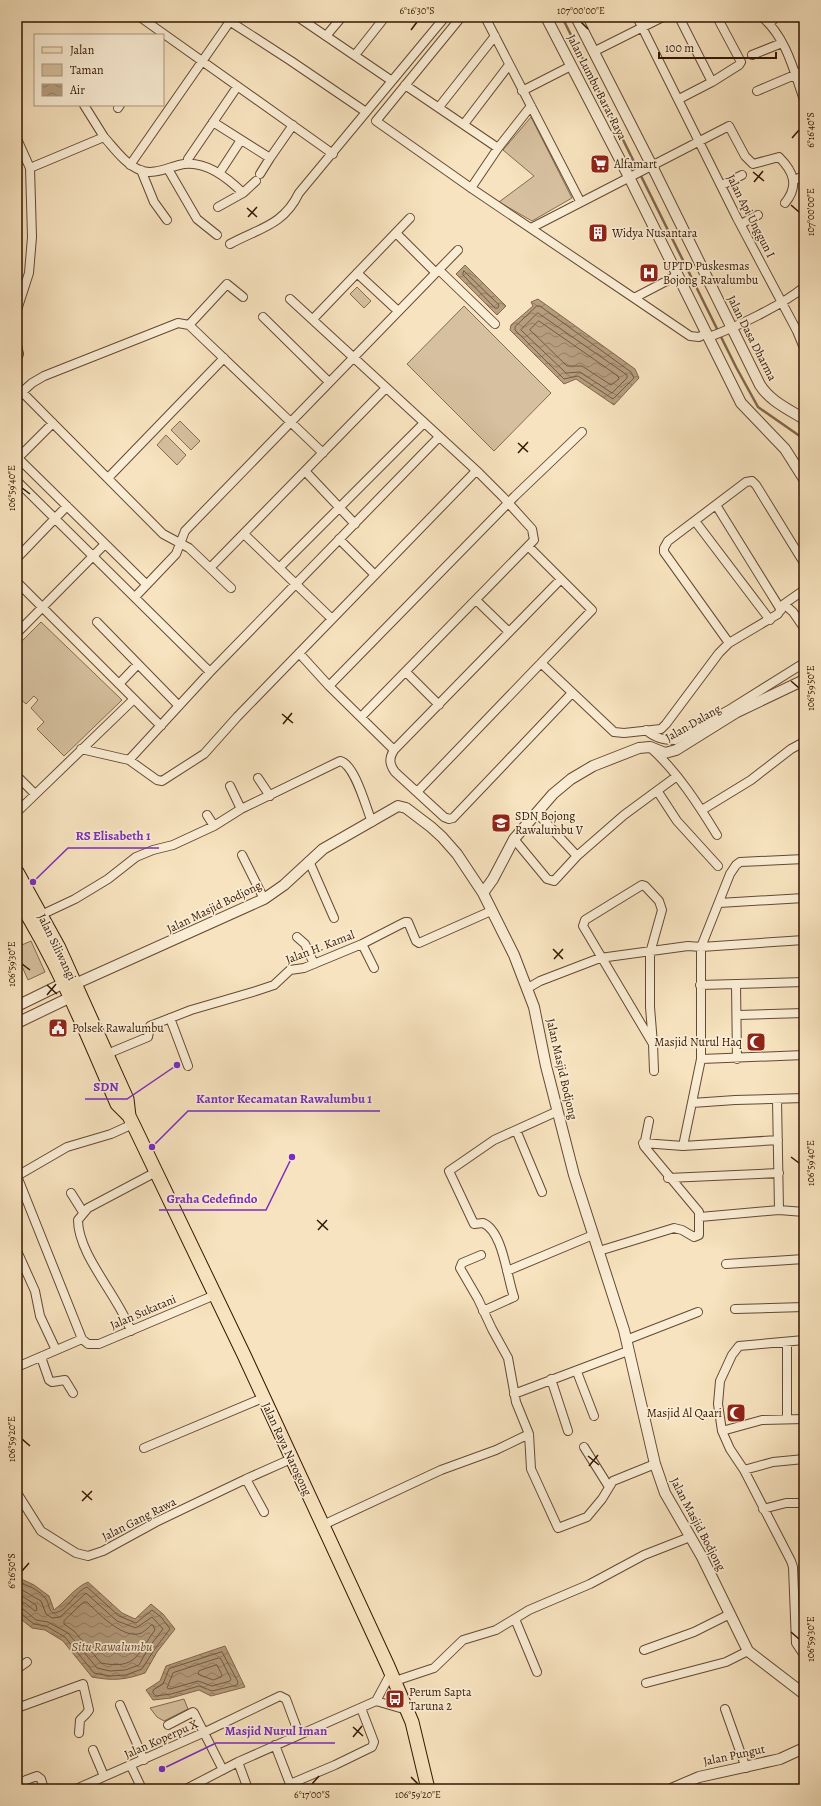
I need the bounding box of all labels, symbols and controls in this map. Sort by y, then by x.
text: 6°16'30"S [399,4,435,17]
text: 107°00'00"E [557,4,605,17]
street label: Jalan Lumbu Barat Raya [563,31,631,143]
legend [34,34,164,106]
scale bar [659,34,776,60]
text: 100 m [665,40,694,56]
text: Jalan [70,42,95,58]
text: Taman [70,62,104,78]
text: Air [69,82,85,98]
text: 6°16'40"S [804,112,817,148]
supermarket icon: Alfamart [589,153,611,175]
place label: Alfamart [613,156,657,172]
street label: Jalan Api Unggun I [723,171,779,261]
text: 107°00'00"E [804,188,817,236]
building icon: Widya Nusantara [587,222,609,244]
place label: Widya Nusantara [611,225,698,241]
place label: UPTD Puskesmas Bojong Rawalumbu [663,258,759,288]
hospital icon: UPTD Puskesmas Bojong Rawalumbu [638,262,660,284]
street label: Jalan Dasa Dharma [724,292,781,384]
text: 106°59'40"E [5,465,18,511]
text: 106°59'50"E [804,665,817,711]
street label: Jalan Dalang [662,701,724,745]
place label: SDN Bojong Rawalumbu V [515,808,584,838]
school or university icon: SDN Bojong Rawalumbu V [490,812,512,834]
callout: RS Elisabeth 1 [68,823,159,848]
text: RS Elisabeth 1 [75,827,151,844]
street label: Jalan Masjid Bodjong [164,877,264,937]
street label: Jalan Siliwangi [34,911,80,983]
street label: Jalan H. Kamal [283,926,357,967]
text: 106°59'30"E [5,941,18,987]
public building icon: Polsek Rawalumbu [47,1017,69,1039]
street label: Jalan Masjid Bodjong [543,1017,581,1121]
place label: Polsek Rawalumbu [72,1020,164,1036]
mosque icon: Masjid Nurul Haq [745,1031,767,1053]
place label: Masjid Nurul Haq [654,1034,742,1050]
callout: SDN [85,1074,127,1099]
text: SDN [93,1078,119,1095]
callout: Kantor Kecamatan Rawalumbu 1 [188,1086,380,1111]
text: Kantor Kecamatan Rawalumbu 1 [196,1090,372,1107]
text: 106°59'40"E [804,1140,817,1186]
callout: Graha Cedefindo [159,1185,266,1210]
text: Graha Cedefindo [166,1190,258,1207]
street label: Jalan Sukatani [108,1291,178,1333]
street label: Jalan Raya Narogong [258,1400,316,1498]
mosque icon: Masjid Al Qaari [725,1402,747,1424]
place label: Masjid Al Qaari [647,1405,722,1421]
text: 106°59'20"E [5,1416,18,1462]
street label: Jalan Masjid Bodjong [667,1475,729,1573]
street label: Jalan Gang Rawa [99,1493,179,1545]
text: 6°16'50"S [5,1553,18,1589]
text: 106°59'30"E [804,1616,817,1662]
water label: Situ Rawalumbu [72,1638,152,1655]
place label: Perum Sapta Taruna 2 [409,1684,472,1714]
bus stop icon: Perum Sapta Taruna 2 [384,1688,406,1710]
street label: Jalan Koperpu X [122,1716,201,1762]
callout: Masjid Nurul Iman [216,1718,335,1743]
text: Masjid Nurul Iman [225,1722,328,1739]
street label: Jalan Pungut [702,1741,766,1769]
text: 6°17'00"S [294,1788,330,1801]
text: 106°59'20"E [395,1788,441,1801]

